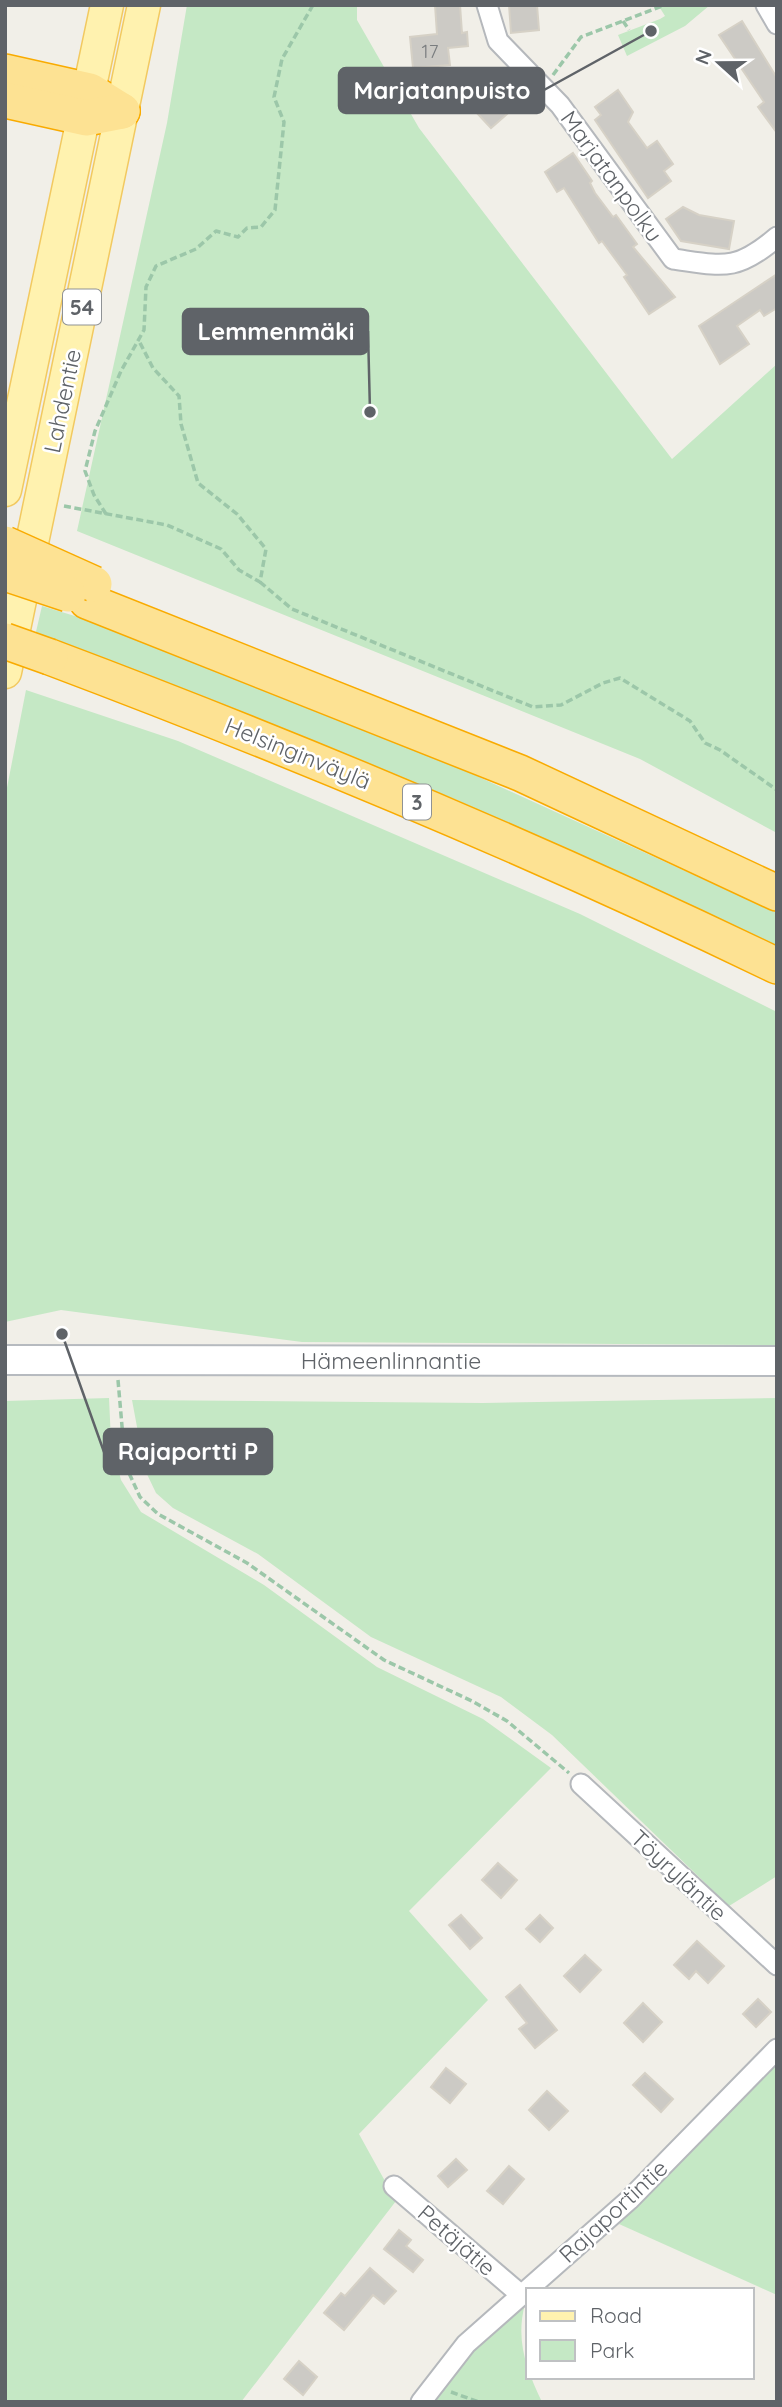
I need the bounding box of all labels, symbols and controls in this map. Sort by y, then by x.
north arrow [684,28,754,98]
house number: 17 [422,39,439,63]
text: N [689,46,717,68]
callout: Marjatanpuisto [339,68,544,113]
text: Marjatanpuisto [354,75,530,105]
street label: Marjatanpolku [555,105,669,247]
road number: 54 [63,290,101,324]
callout: Lemmenmäki [183,309,368,354]
text: Lemmenmäki [198,316,354,346]
street label: Lahdentie [37,347,87,455]
street label: Helsinginväylä [221,711,375,795]
road number: 3 [403,784,431,820]
street label: Hämeenlinnantie [301,1346,481,1375]
callout: Rajaportti P [104,1429,272,1474]
text: Rajaportti P [118,1436,258,1466]
street label: Töyryläntie [625,1823,733,1927]
street label: Rajaportintie [553,2153,673,2269]
street label: Petäjätie [412,2198,502,2282]
legend [526,2288,754,2379]
text: Road [590,2302,642,2328]
text: Park [590,2337,634,2363]

